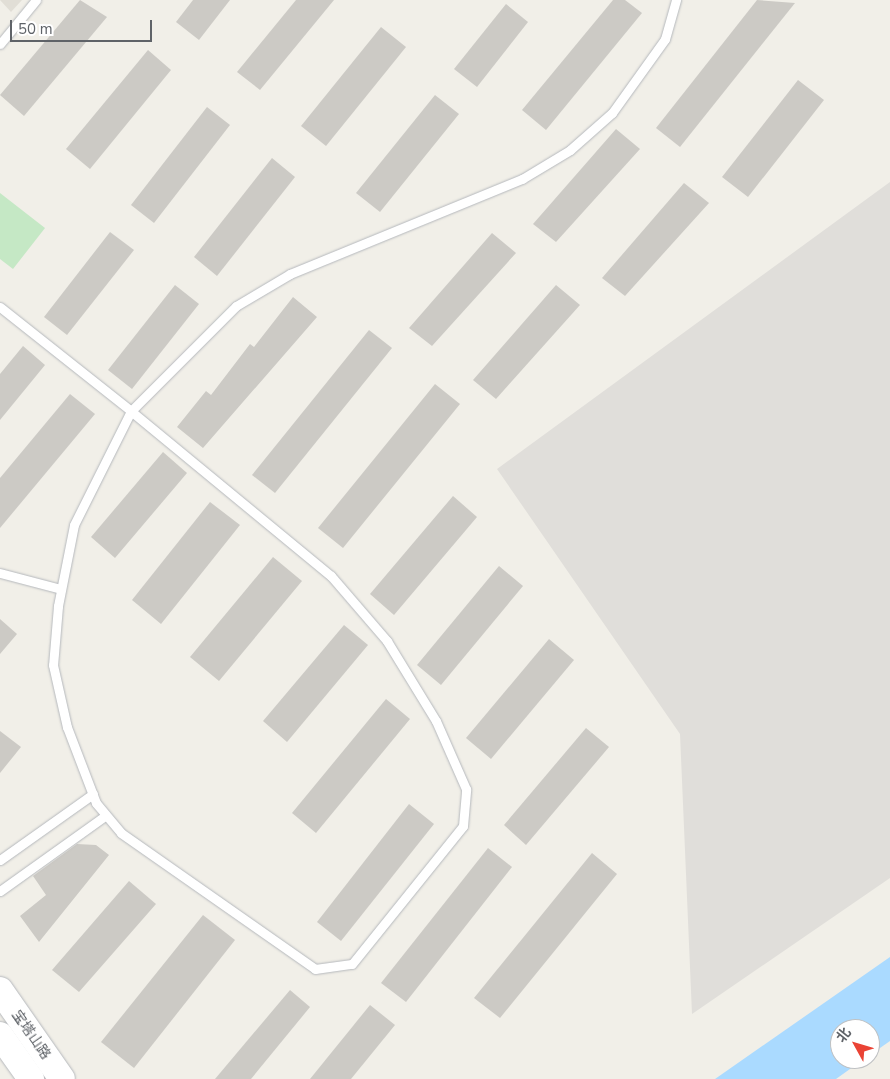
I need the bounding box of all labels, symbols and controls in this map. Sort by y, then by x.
scale bar [12,10,155,42]
text: 50 m [18,19,53,39]
street label: 宝塔山路 [8,1007,54,1063]
north arrow [830,1019,880,1069]
text: 北 [832,1023,856,1046]

